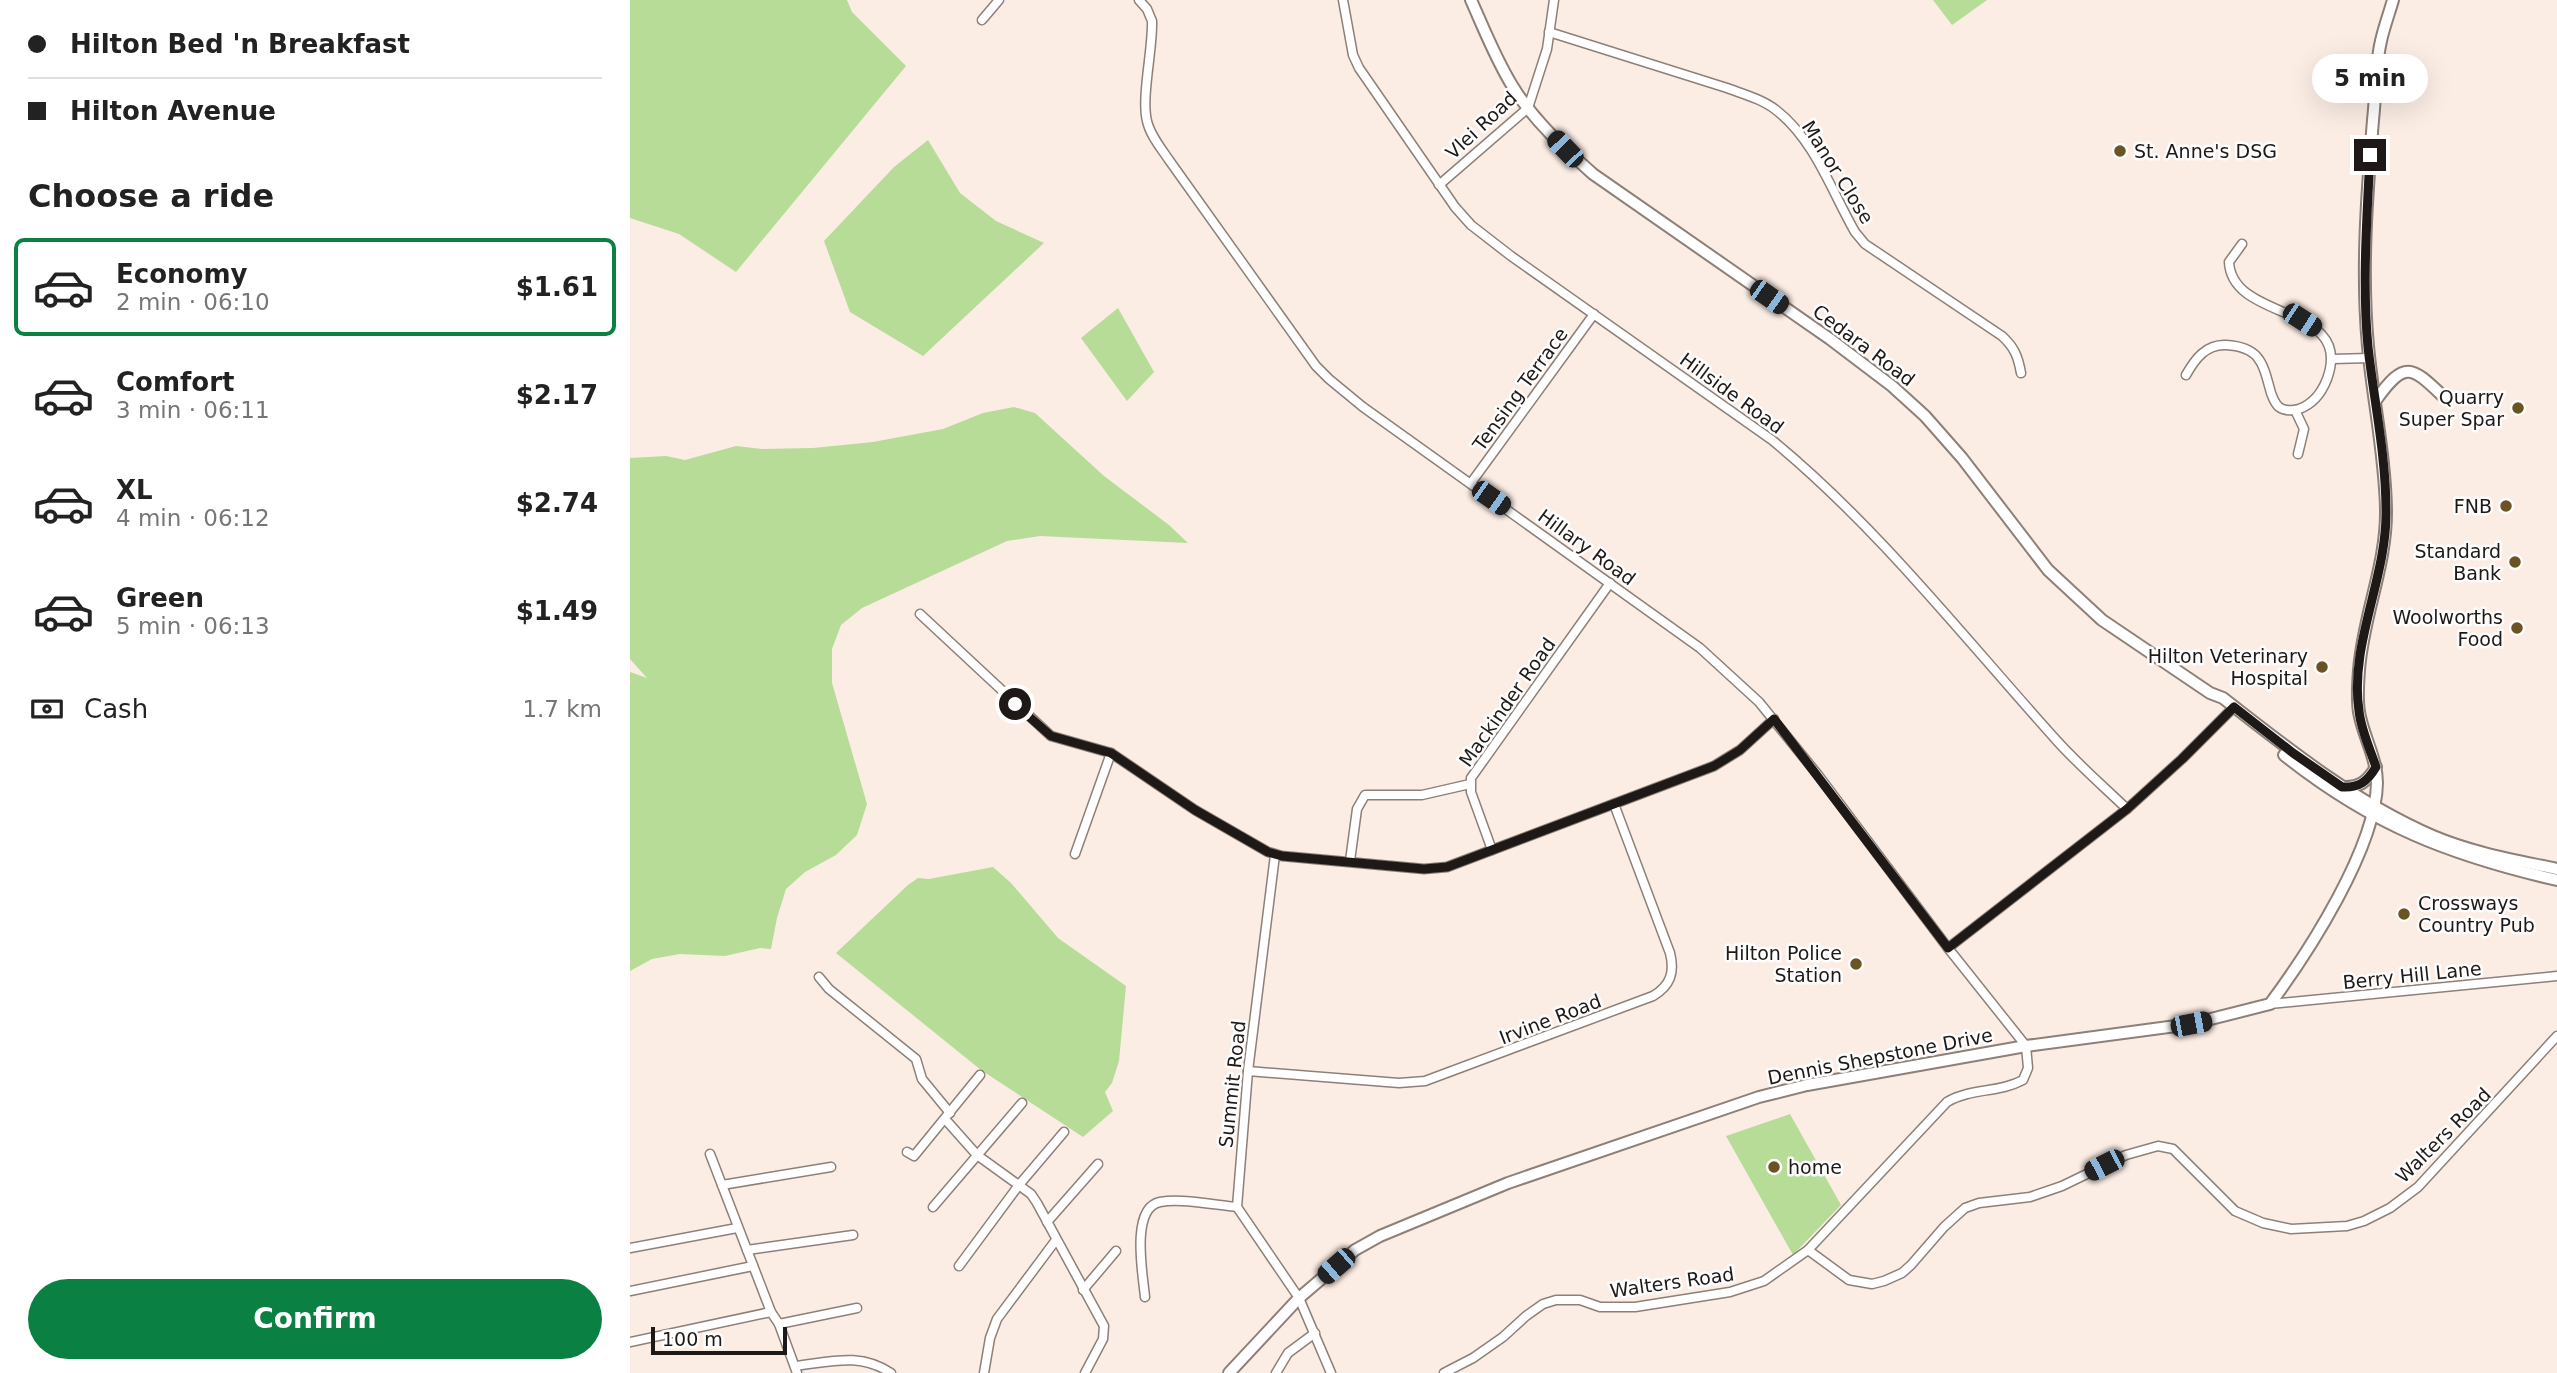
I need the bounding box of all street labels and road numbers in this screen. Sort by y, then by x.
street label: Vlei Road [1441,87,1521,163]
street label: Manor Close [1798,116,1878,228]
street label: Cedara Road [1809,300,1919,390]
street label: Tensing Terrace [1467,323,1572,456]
street label: Hillside Road [1676,348,1788,438]
street label: Hillary Road [1534,504,1640,590]
street label: Mackinder Road [1454,633,1560,771]
street label: Berry Hill Lane [2342,957,2482,993]
street label: Irvine Road [1496,989,1604,1049]
street label: Summit Road [1214,1019,1250,1149]
street label: Dennis Shepstone Drive [1766,1023,1994,1089]
street label: Walters Road [2391,1083,2495,1187]
street label: Walters Road [1609,1262,1735,1302]

